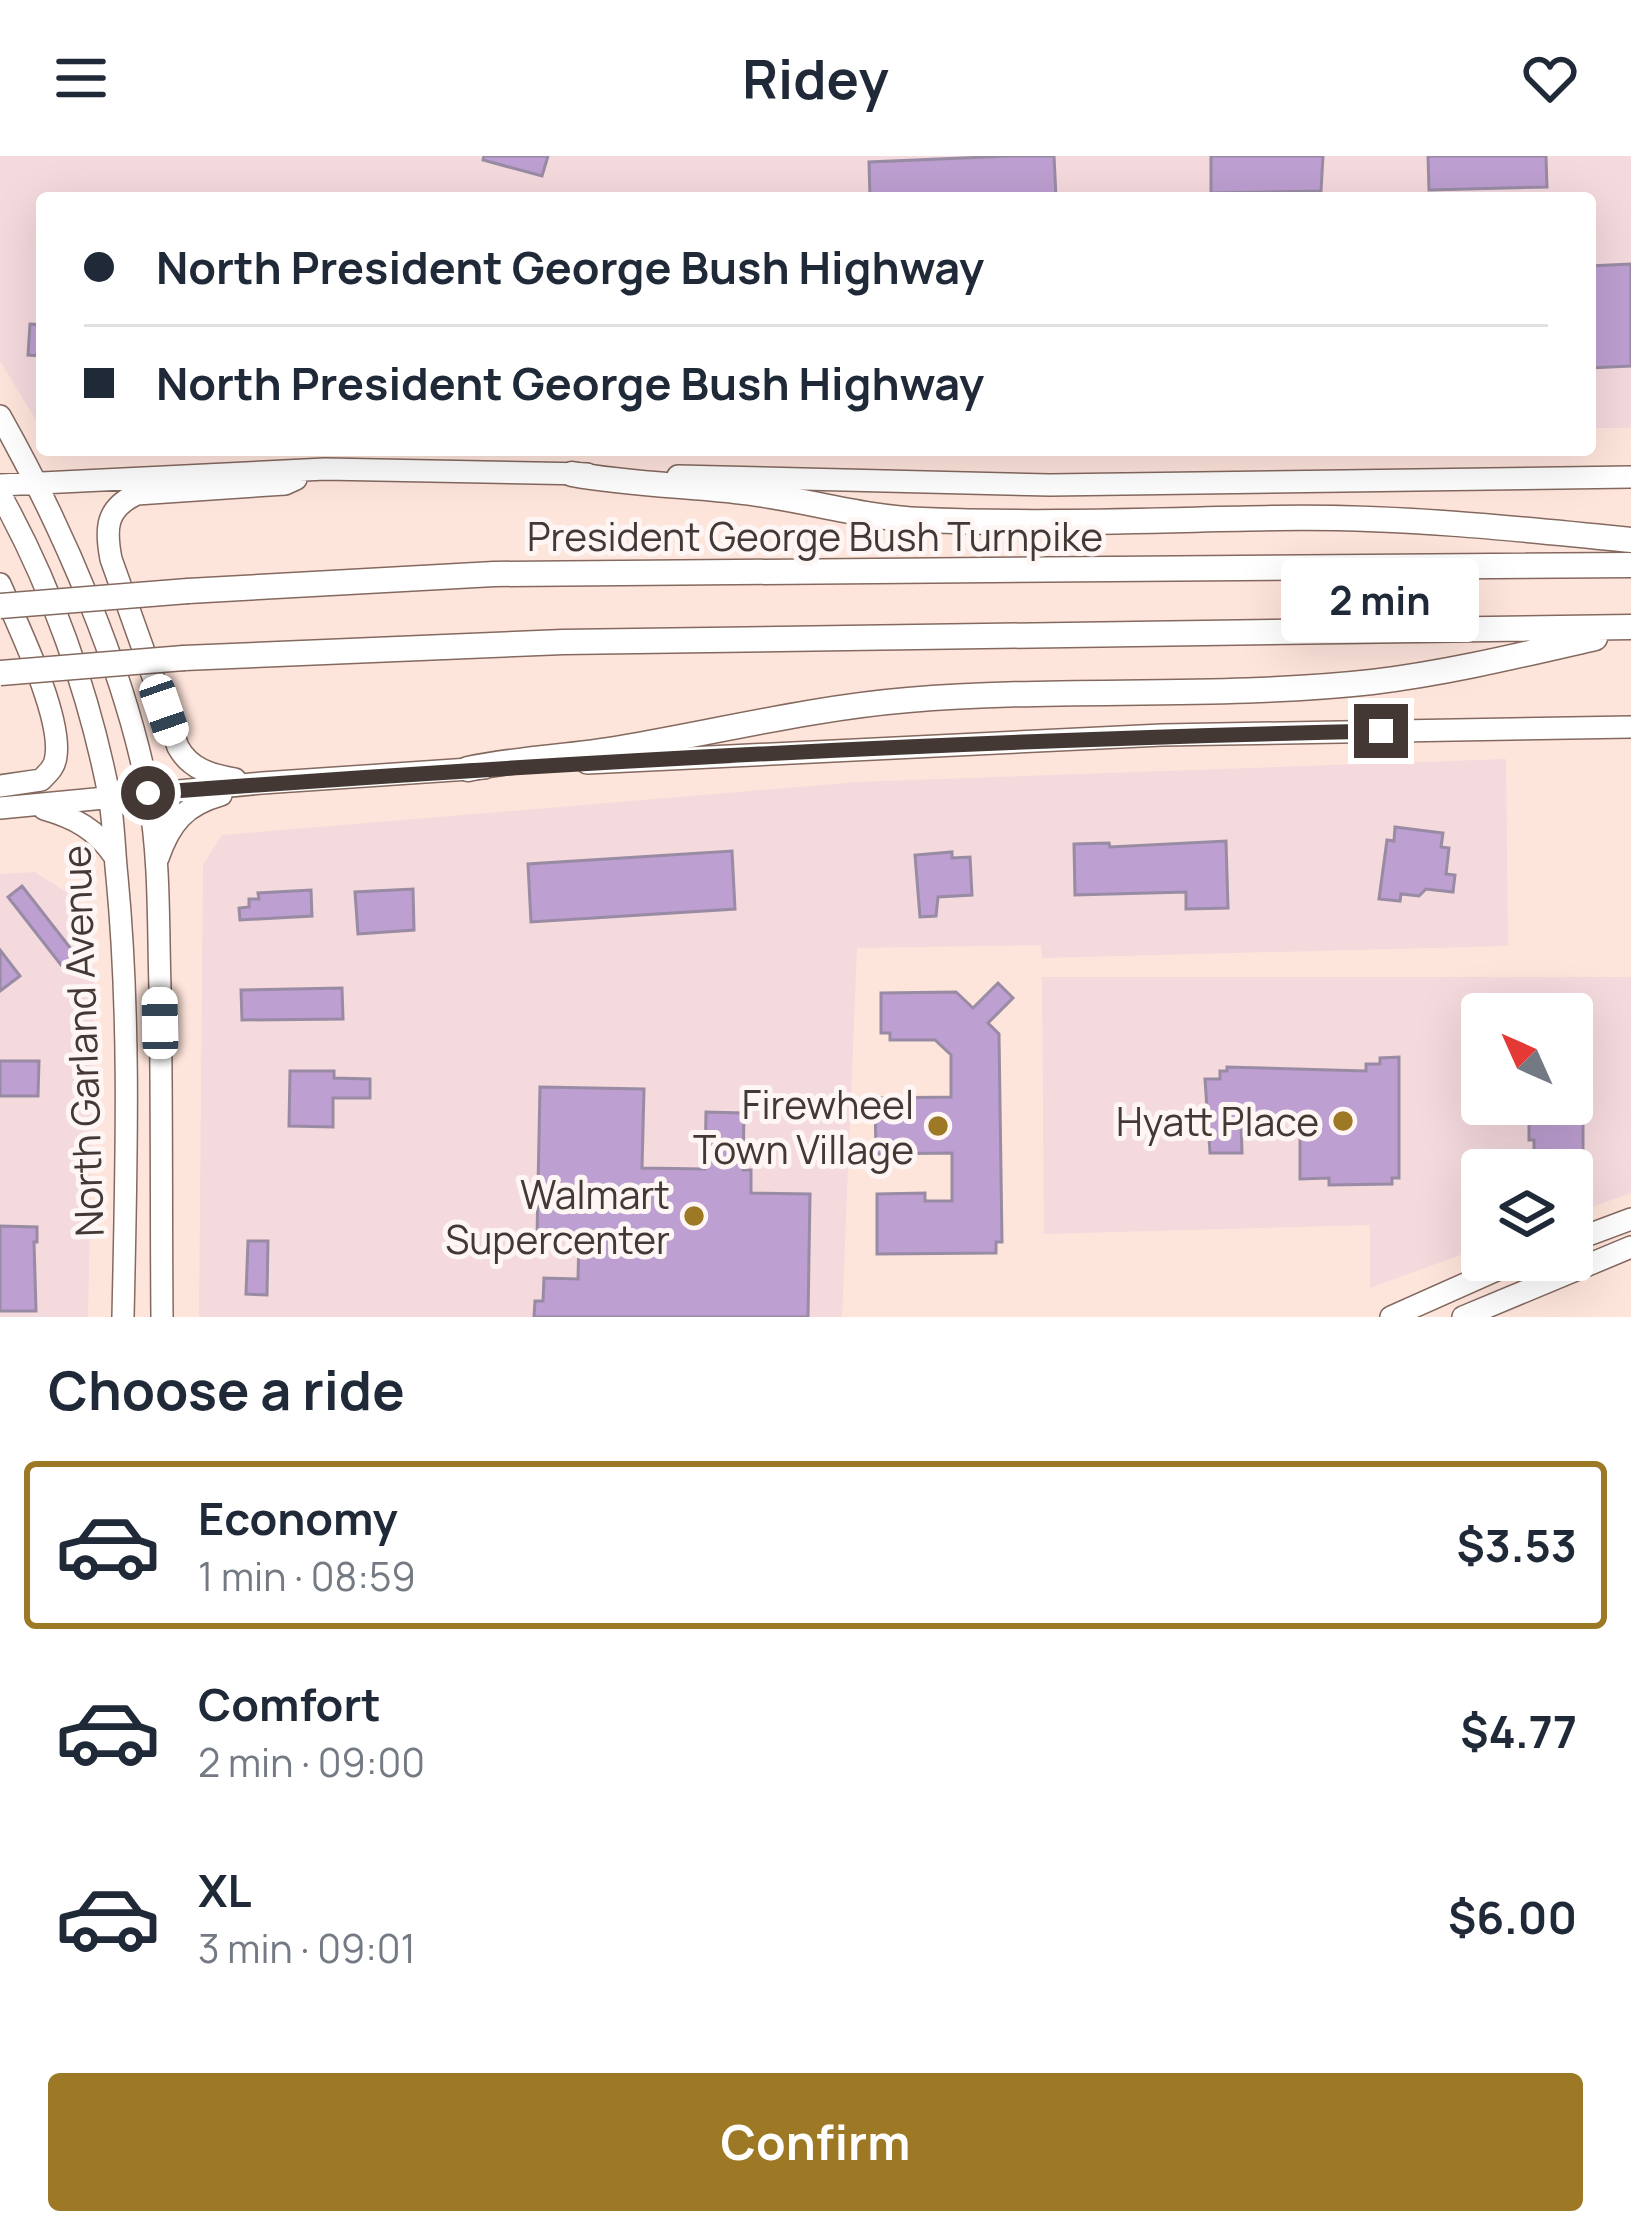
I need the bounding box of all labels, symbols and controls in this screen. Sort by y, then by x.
text: Ridey [742,41,889,115]
icon: menu [48,45,114,111]
icon: heart [1517,45,1583,111]
text: North President George Bush Highway [156,236,984,298]
text: North President George Bush Highway [156,352,984,414]
street label: President George Bush Turnpike [527,509,1103,563]
callout: 2 min [1282,557,1480,641]
text: 2 min [1329,573,1431,627]
car [135,670,193,750]
route end [1354,704,1408,758]
route start [121,766,175,820]
street label: North Garland Avenue [48,844,116,1238]
car [141,987,179,1059]
north arrow [1461,993,1593,1125]
map controls [1461,993,1593,1281]
place label: Firewheel Town Village [693,1077,914,1176]
place label: Hyatt Place [1116,1094,1319,1148]
marker: Hyatt Place [1330,1108,1356,1134]
marker: Firewheel Town Village [925,1113,951,1139]
button: layers [1461,1149,1593,1281]
place label: Walmart Supercenter [445,1167,670,1266]
marker: Walmart Supercenter [681,1203,707,1229]
text: Choose a ride [48,1352,405,1426]
text: Economy [198,1487,398,1549]
icon: car [54,1491,162,1599]
text: $3.53 [1456,1514,1577,1576]
text: 1 min · 08:59 [198,1549,416,1603]
text: Comfort [198,1673,381,1735]
icon: car [54,1677,162,1785]
text: $4.77 [1460,1700,1577,1762]
text: 2 min · 09:00 [198,1735,425,1789]
text: XL [198,1859,252,1921]
icon: car [54,1863,162,1971]
text: $6.00 [1448,1886,1577,1948]
text: 3 min · 09:01 [198,1921,416,1975]
button: Confirm [48,2073,1583,2211]

